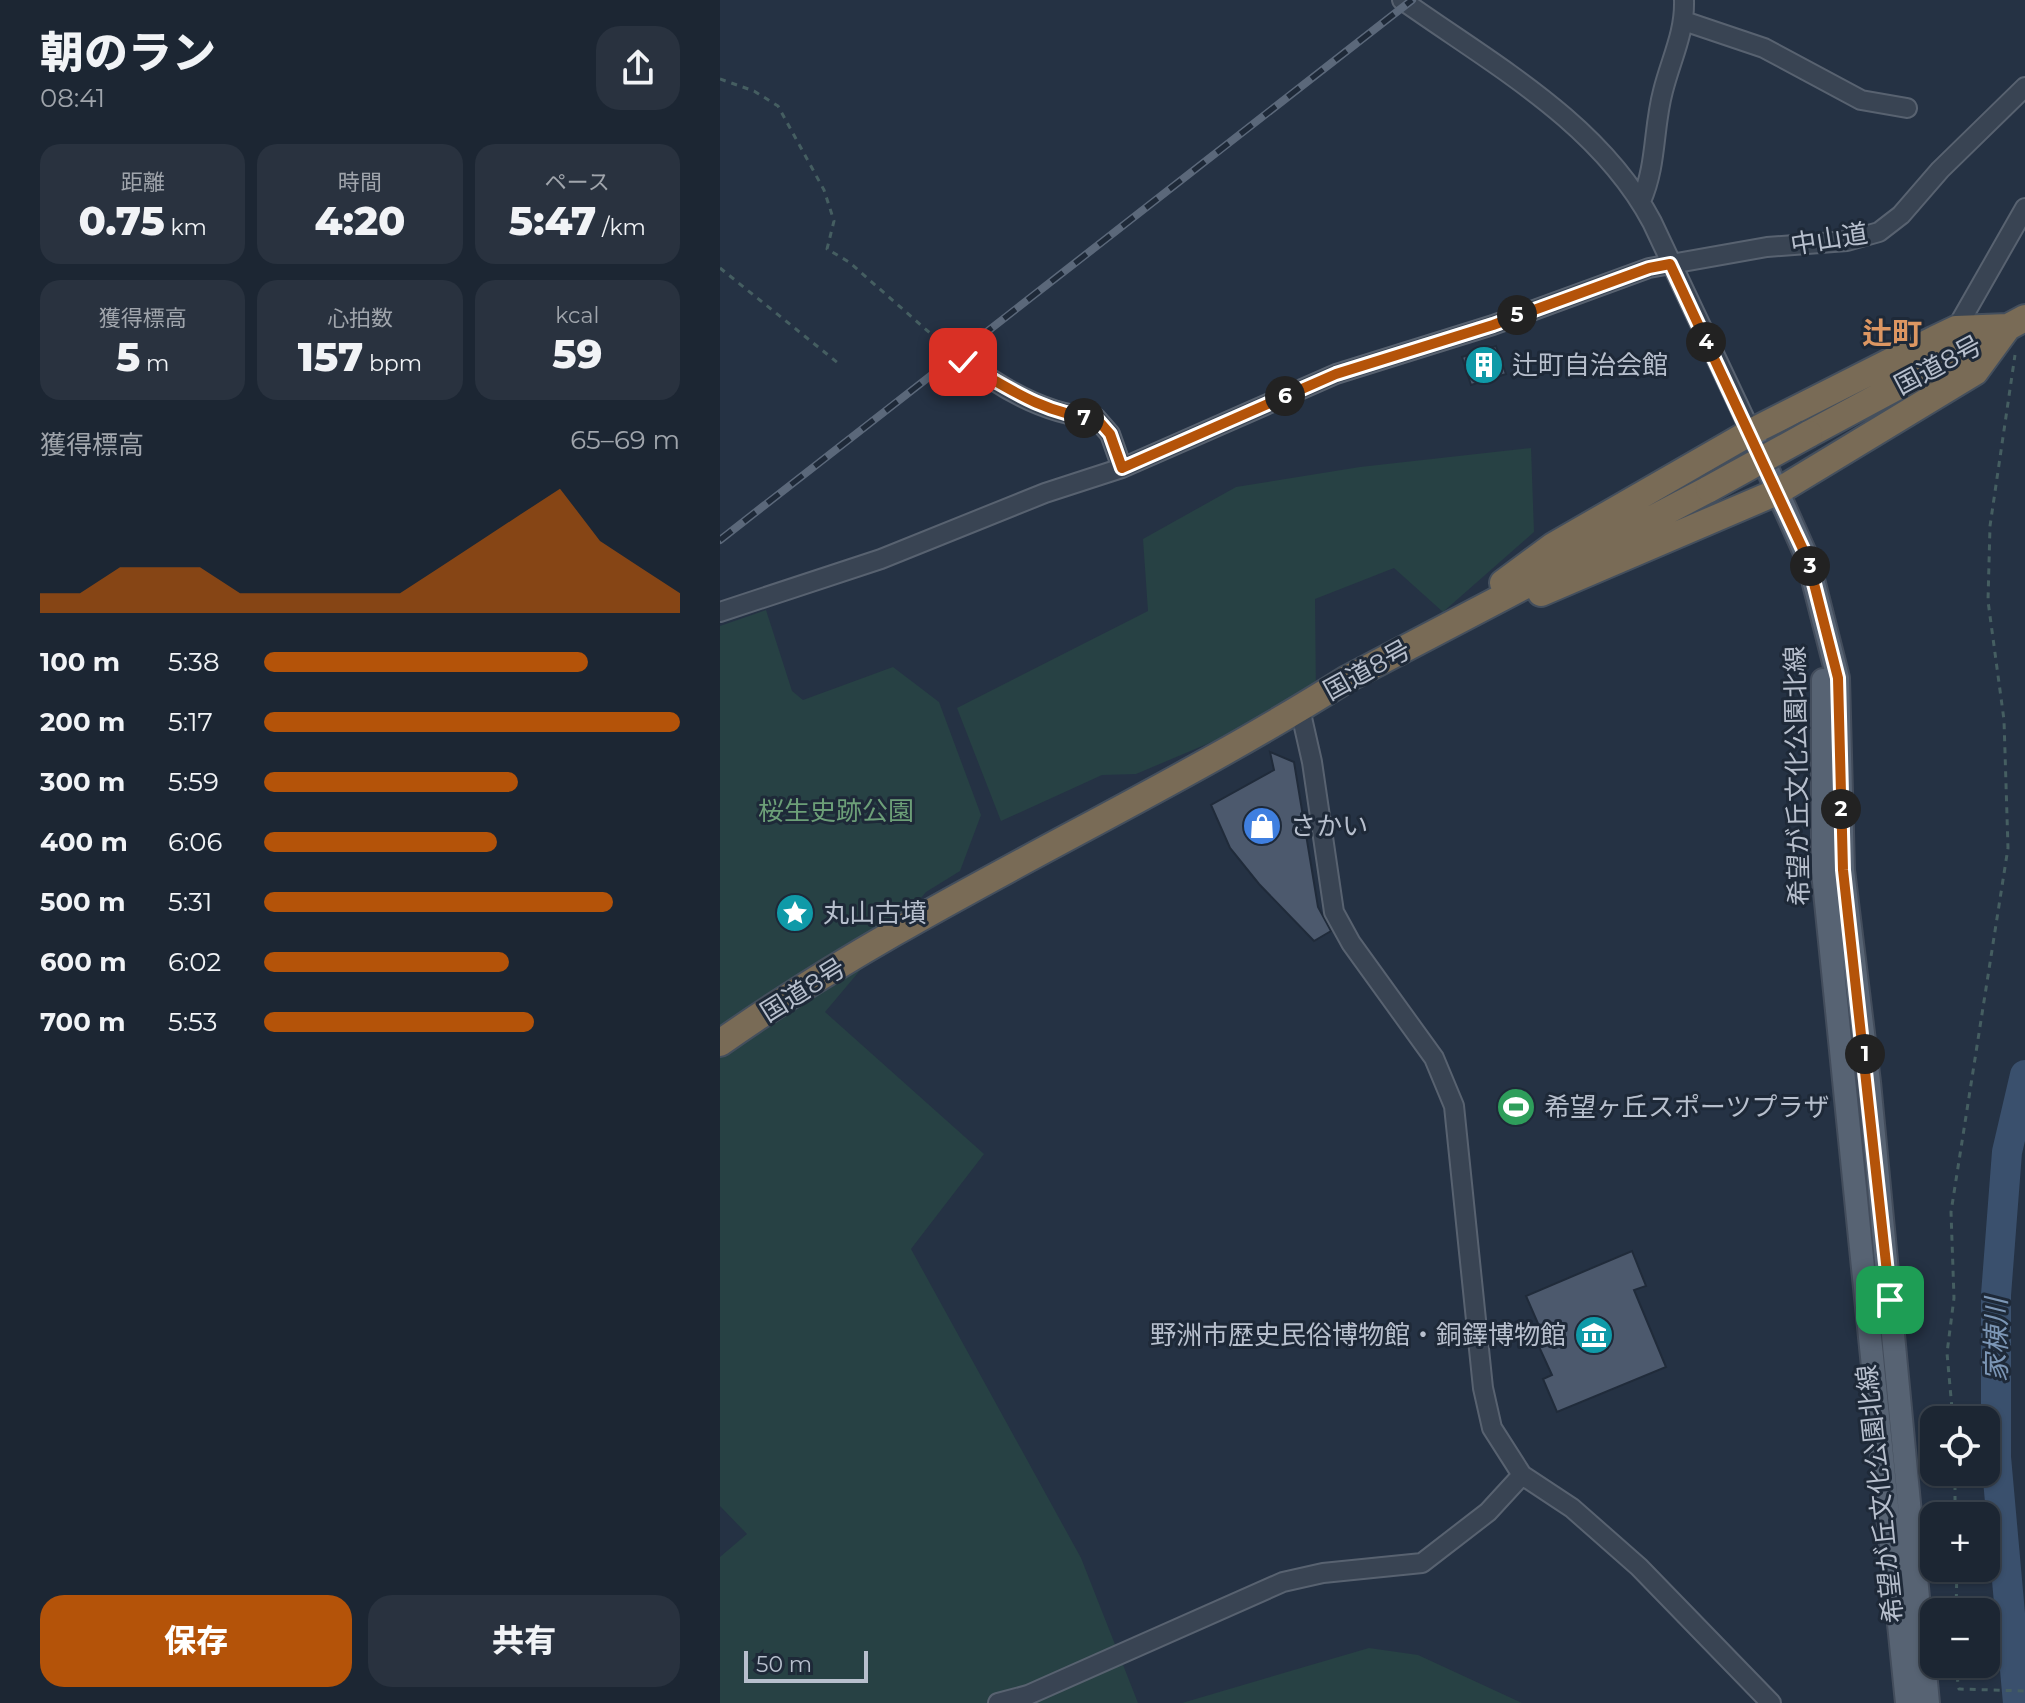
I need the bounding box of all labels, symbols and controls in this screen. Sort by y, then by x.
text: 朝のラン [40,25,216,79]
button: share [596,26,680,110]
text: 08:41 [40,82,105,114]
text: 距離 [121,169,165,196]
text: 時間 [338,169,382,196]
text: ペース [545,169,610,196]
text: 0.75 [78,196,165,245]
text: 4:20 [314,196,406,245]
text: 5:47 [509,196,596,245]
text: km [165,214,207,241]
text: /km [596,214,646,241]
street label: 中山道 [1788,217,1870,261]
pin: 5 [1497,295,1537,335]
text: 5 [1510,301,1524,328]
text: kcal [555,302,599,329]
text: 獲得標高 [99,305,187,332]
text: 心拍数 [327,305,393,332]
district label: 辻町 [1862,315,1922,352]
pin: 4 [1686,322,1726,362]
pin [929,328,997,396]
text: 4 [1698,328,1714,355]
text: 59 [552,329,602,378]
street label: 国道8号 [1889,329,1987,401]
text: 5 [116,332,140,381]
text: 157 [298,332,363,381]
icon: check [941,340,985,384]
building icon: 辻町自治会館 [1463,344,1505,386]
place label: 辻町自治会館 [1512,349,1668,381]
text: m [140,350,169,377]
text: bpm [363,350,422,377]
pin: 6 [1265,376,1305,416]
text: 6 [1278,382,1292,409]
pin: 7 [1064,398,1104,438]
text: 7 [1077,404,1091,431]
text: 65–69 m [570,424,680,456]
text: 獲得標高 [40,429,144,461]
pin: 3 [1790,546,1830,586]
text: 3 [1803,552,1817,579]
street label: 国道8号 [1318,633,1416,707]
text: 100 m [40,646,120,678]
text: 5:38 [168,646,219,678]
street label: 希望が丘文化公園北線 [1779,646,1815,906]
text: 200 m [40,706,125,738]
text: 5:17 [168,706,213,738]
text: 300 m [40,766,125,798]
text: 5:59 [168,766,219,798]
pin: 2 [1821,789,1861,829]
park label: 桜生史跡公園 [758,795,914,827]
text: 2 [1835,795,1847,822]
shop icon: さかい [1241,805,1283,847]
place label: さかい [1290,810,1368,842]
text: 400 m [40,826,128,858]
text: 6:06 [168,826,222,858]
text: 500 m [40,886,125,918]
text: 5:31 [168,886,212,918]
place icon: 丸山古墳 [774,892,816,934]
place label: 丸山古墳 [823,897,927,929]
text: 600 m [40,946,127,978]
text: 6:02 [168,946,221,978]
street label: 国道8号 [754,951,852,1029]
text: 700 m [40,1006,126,1038]
text: 5:53 [168,1006,217,1038]
pin: 1 [1845,1034,1885,1074]
text: 1 [1861,1040,1869,1067]
sports icon: 希望ヶ丘スポーツプラザ [1495,1086,1537,1128]
place label: 希望ヶ丘スポーツプラザ [1544,1091,1829,1123]
pin [1856,1266,1924,1334]
icon: arrive [1868,1278,1912,1322]
water label: 家棟川 [1979,1295,2013,1382]
museum icon: 野洲市歴史民俗博物館・銅鐸博物館 [1573,1314,1615,1356]
place label: 野洲市歴史民俗博物館・銅鐸博物館 [1150,1319,1566,1351]
street label: 希望が丘文化公園北線 [1850,1363,1910,1625]
map controls [1920,1406,2000,1678]
button: locate [1920,1406,2000,1486]
button: + [1920,1502,2000,1582]
button: 保存 [40,1595,352,1687]
button: 共有 [368,1595,680,1687]
button: − [1920,1598,2000,1678]
scale bar [744,1647,868,1683]
text: 50 m [756,1651,812,1678]

